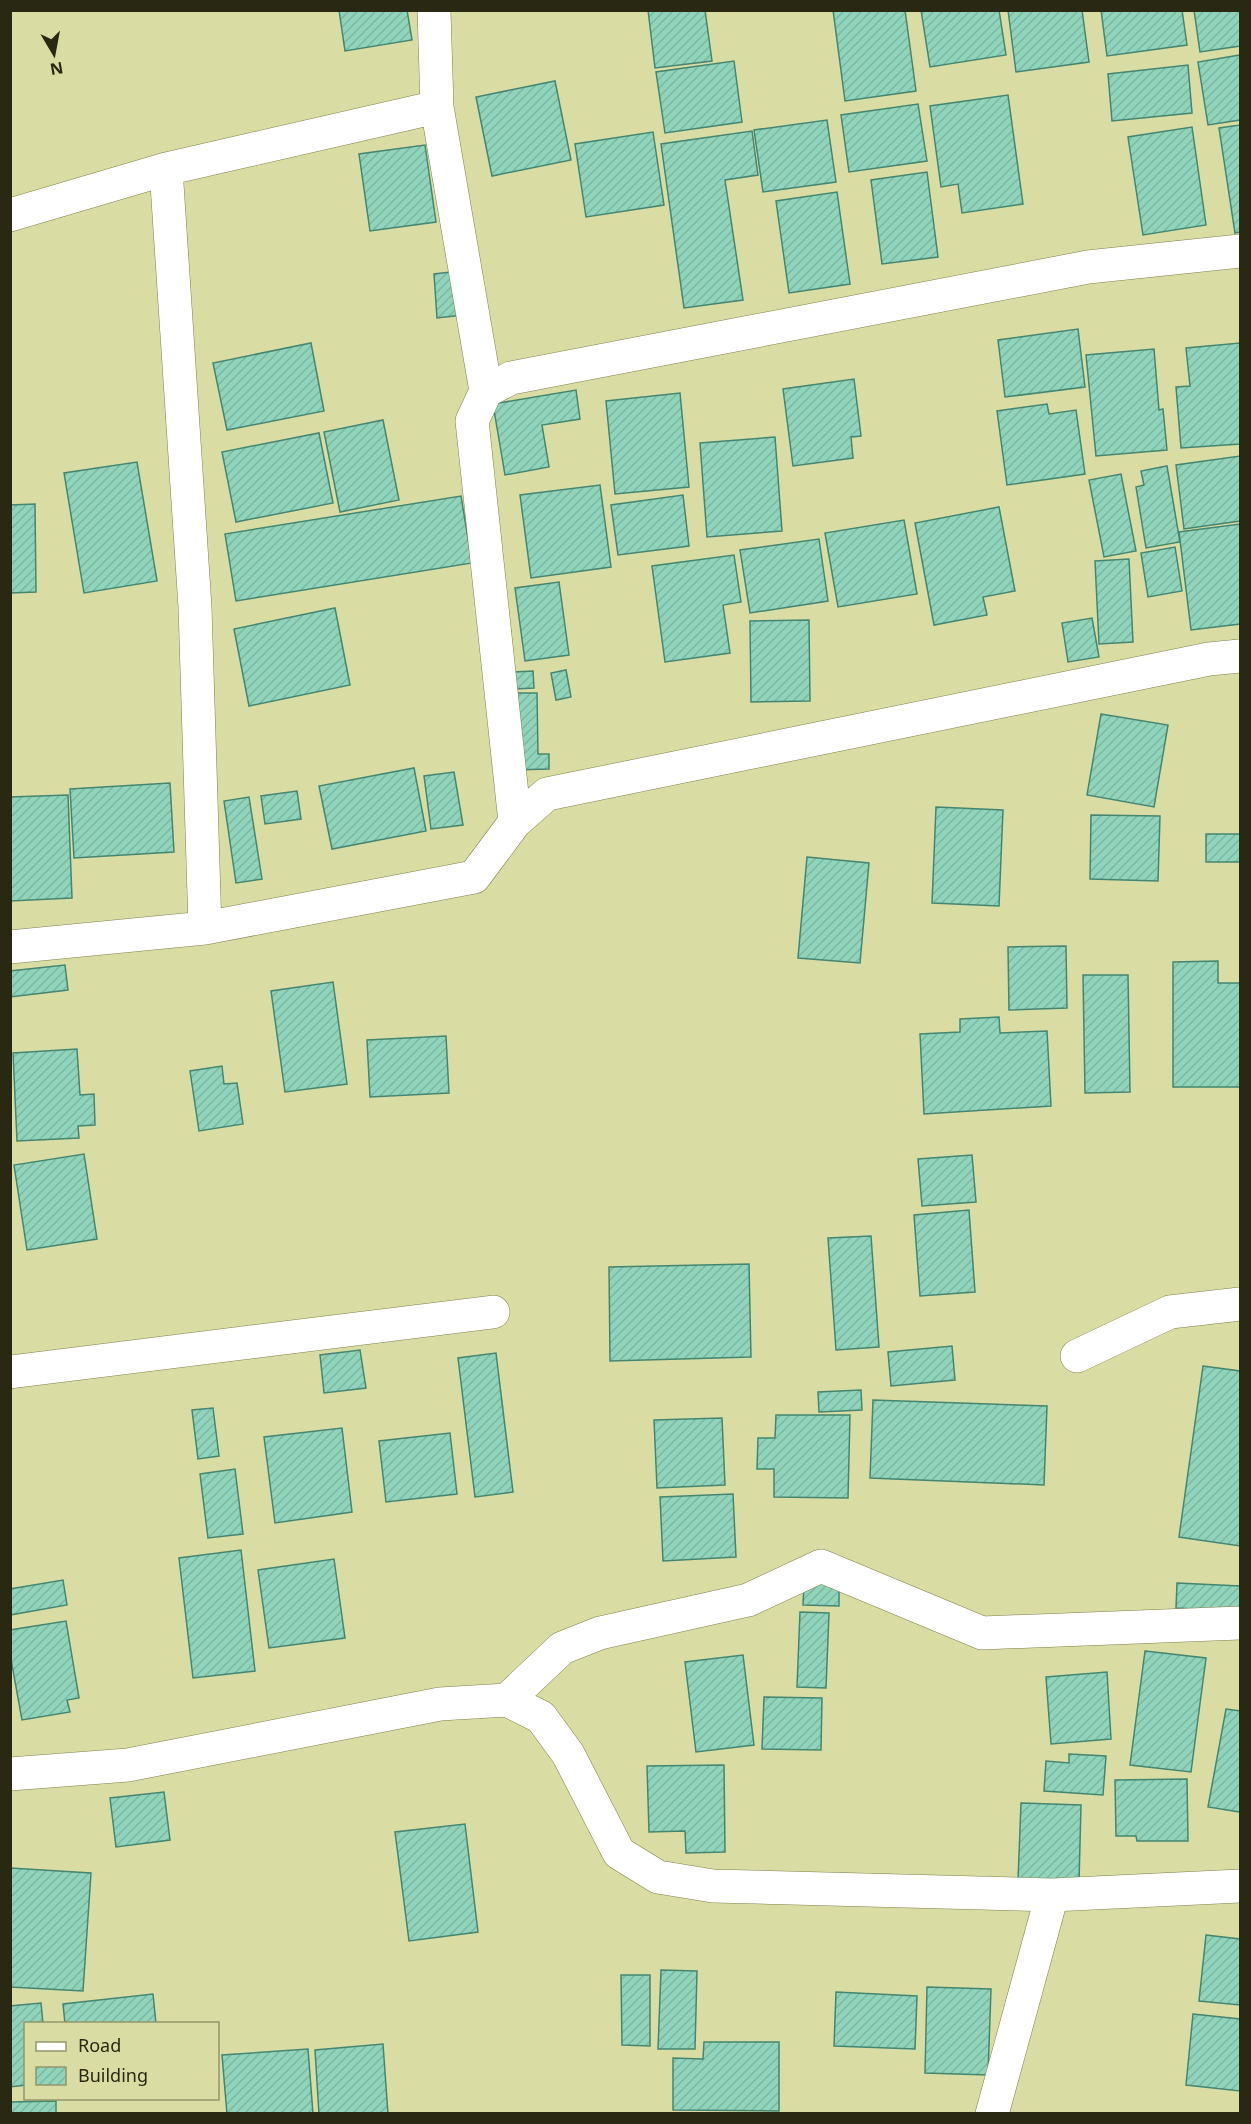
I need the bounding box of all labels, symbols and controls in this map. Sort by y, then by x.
north arrow [24,24,84,84]
text: N [48,57,65,81]
legend [24,2022,219,2100]
text: Road [78,2033,121,2057]
text: Building [78,2063,148,2087]

